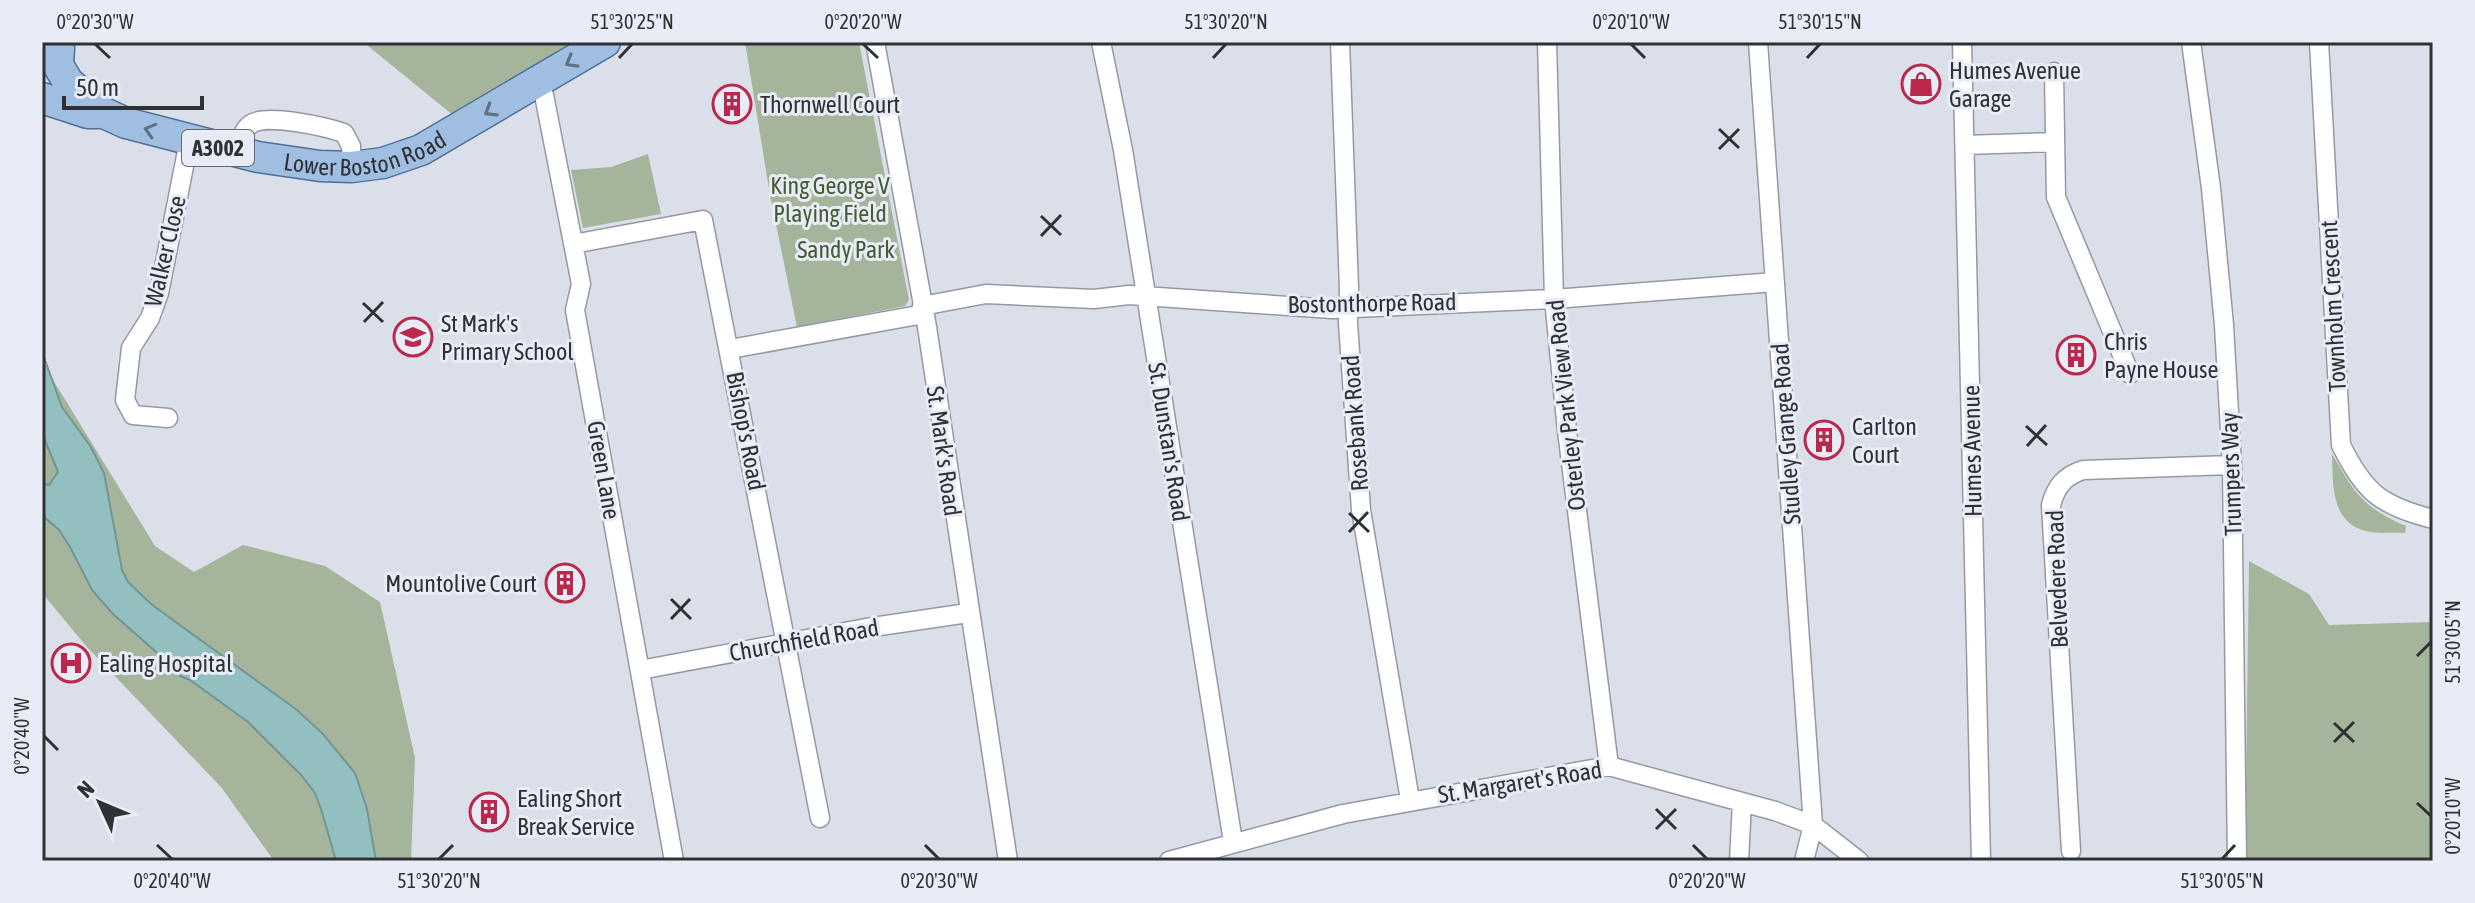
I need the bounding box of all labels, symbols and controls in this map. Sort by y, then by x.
text: 0°20'30"W [57,10,134,33]
text: 51°30'25"N [590,10,674,33]
text: 0°20'20"W [825,10,902,33]
text: 51°30'20"N [1184,10,1268,33]
text: 0°20'10"W [1593,10,1670,33]
text: 51°30'15"N [1778,10,1862,33]
one-way arrow [565,52,580,68]
place label: Humes Avenue Garage [1949,57,2081,112]
scale bar [64,60,202,110]
shop icon: Humes Avenue Garage [1900,63,1942,105]
text: 50 m [76,74,119,101]
building icon: Thornwell Court [711,83,753,125]
place label: Thornwell Court [760,91,900,118]
one-way arrow [484,101,499,117]
one-way arrow [144,123,157,139]
street label: Lower Boston Road [282,125,450,181]
road number: A3002 [182,130,254,166]
park label: King George V Playing Field [770,172,890,227]
street label: Walker Close [139,193,191,309]
street label: Townholm Crescent [2315,220,2351,392]
park label: Sandy Park [797,236,895,263]
street label: Bostonthorpe Road [1287,288,1457,318]
street label: Osterley Park View Road [1542,298,1590,512]
place label: St Mark's Primary School [441,310,574,365]
school or university icon: St Mark's Primary School [392,316,434,358]
place label: Chris Payne House [2104,328,2218,383]
building icon: Chris Payne House [2055,334,2097,376]
street label: Studley Grange Road [1766,342,1806,526]
street label: Rosebank Road [1337,354,1373,492]
street label: St. Dunstan's Road [1143,361,1195,523]
street label: Bishop's Road [721,369,771,493]
street label: St. Mark's Road [922,384,966,518]
street label: Humes Avenue [1957,385,1987,517]
street label: Trumpers Way [2215,412,2247,536]
place label: Carlton Court [1852,413,1917,468]
street label: Green Lane [582,419,626,521]
building icon: Carlton Court [1803,419,1845,461]
street label: Belvedere Road [2041,509,2073,649]
building icon: Mountolive Court [544,562,586,604]
place label: Mountolive Court [385,570,537,597]
text: 51°30'05"N [2441,600,2464,684]
street label: Churchfield Road [727,614,881,666]
hospital icon: Ealing Hospital [50,642,92,684]
place label: Ealing Hospital [99,650,233,677]
text: 0°20'40"W [10,697,33,774]
street label: St. Margaret's Road [1436,756,1604,808]
north arrow [60,763,140,843]
text: N [72,775,99,803]
text: 0°20'10"W [2441,777,2464,854]
place label: Ealing Short Break Service [517,785,635,840]
building icon: Ealing Short Break Service [468,791,510,833]
text: 0°20'40"W [134,869,211,892]
text: 51°30'20"N [397,869,481,892]
text: 0°20'30"W [901,869,978,892]
text: 0°20'20"W [1669,869,1746,892]
text: 51°30'05"N [2180,869,2264,892]

